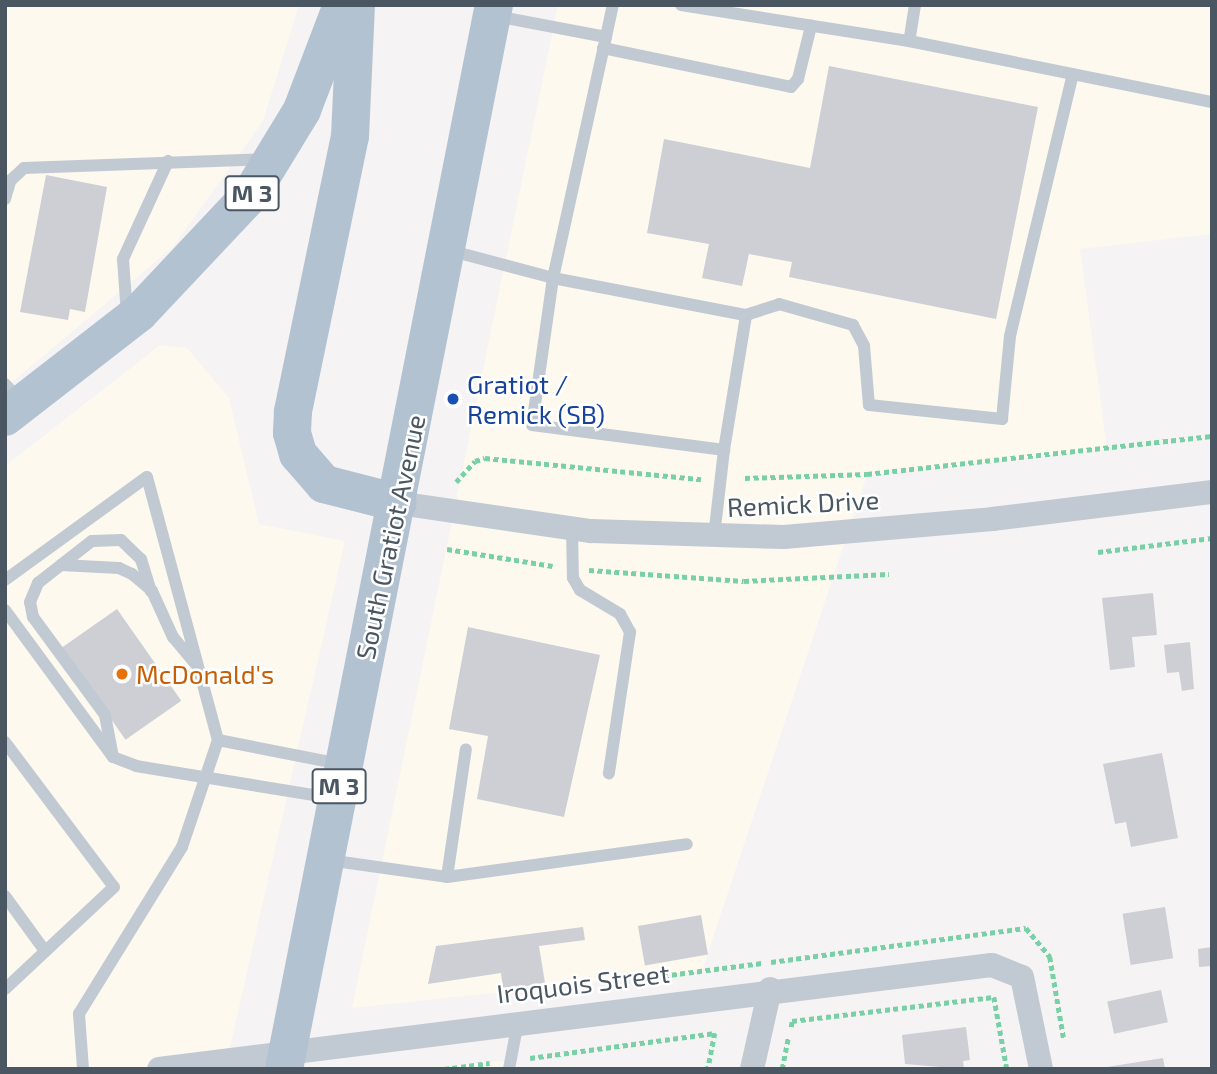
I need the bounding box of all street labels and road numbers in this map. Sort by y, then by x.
road number: M 3 [224,173,280,214]
street label: South Gratiot Avenue [349,412,431,662]
street label: Remick Drive [726,483,880,523]
road number: M 3 [311,766,367,806]
street label: Iroquois Street [495,957,671,1009]

